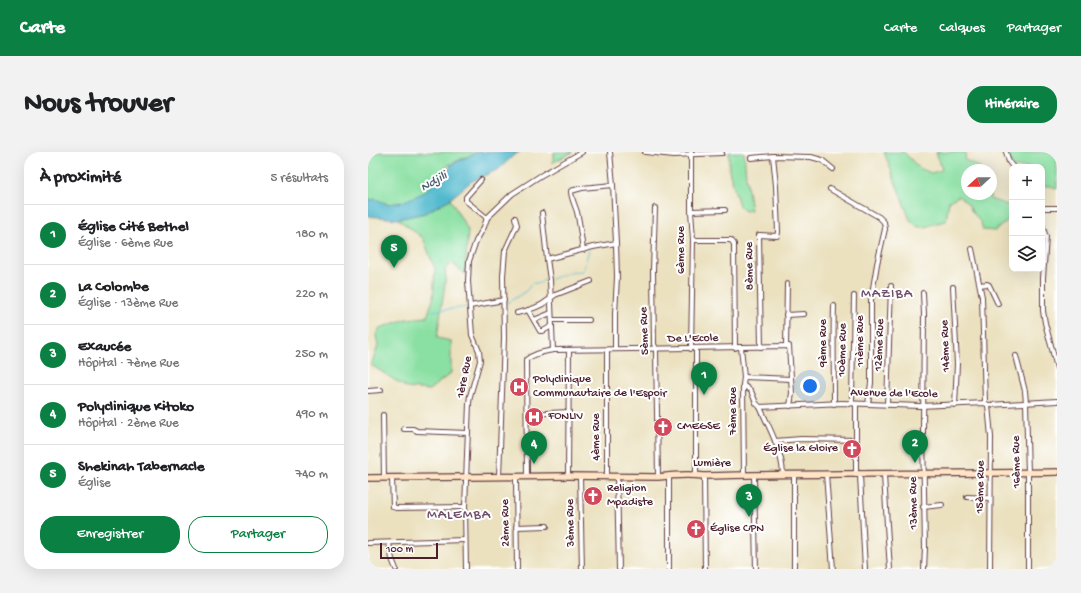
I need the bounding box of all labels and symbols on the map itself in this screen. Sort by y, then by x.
north arrow [961,164,997,200]
water label: Ndjili [418,167,452,196]
street label: 6ème Rue [675,225,689,274]
pin: 5 [381,235,407,268]
street label: 8ème Rue [743,241,757,290]
district label: MAZIBA [861,286,913,303]
street label: 5ème Rue [637,306,653,355]
street label: 11ème Rue [854,314,868,368]
street label: 9ème Rue [817,318,831,368]
street label: 12ème Rue [872,318,888,373]
street label: 14ème Rue [938,319,954,373]
street label: 10ème Rue [836,322,850,378]
street label: De L'Ecole [666,332,719,346]
street label: 1ère Rue [454,354,476,400]
pin: 1 [691,362,717,395]
place label: Polyclinique Communautaire de l'Espoir [532,373,668,401]
hospital icon: Polyclinique Communautaire de l'Espoir [508,376,530,398]
your location [800,376,820,396]
street label: 7ème Rue [727,386,741,436]
street label: Avenue de l'Ecole [850,386,939,402]
hospital icon: FONLIV [523,406,545,428]
place label: FONLIV [547,410,583,424]
street label: 4ème Rue [590,412,604,461]
church icon: CMEGSE [652,416,674,438]
place label: CMEGSE [677,420,720,434]
pin: 2 [902,430,928,463]
pin: 4 [521,431,547,464]
street label: 16ème Rue [1010,435,1024,490]
church icon: Église la Gloire [841,438,863,460]
place label: Église la Gloire [763,442,839,456]
street label: Lumière [693,457,732,471]
street label: 15ème Rue [974,460,988,515]
street label: 13ème Rue [907,476,921,531]
place label: Religion Mpadiste [607,482,654,510]
pin: 3 [736,484,762,517]
church icon: Religion Mpadiste [582,485,604,507]
street label: 2ème Rue [499,498,513,547]
street label: 3ème Rue [564,498,578,548]
district label: MALEMBA [427,507,491,524]
church icon: Église CPN [685,518,707,540]
place label: Église CPN [710,522,764,536]
scale bar [380,541,438,560]

